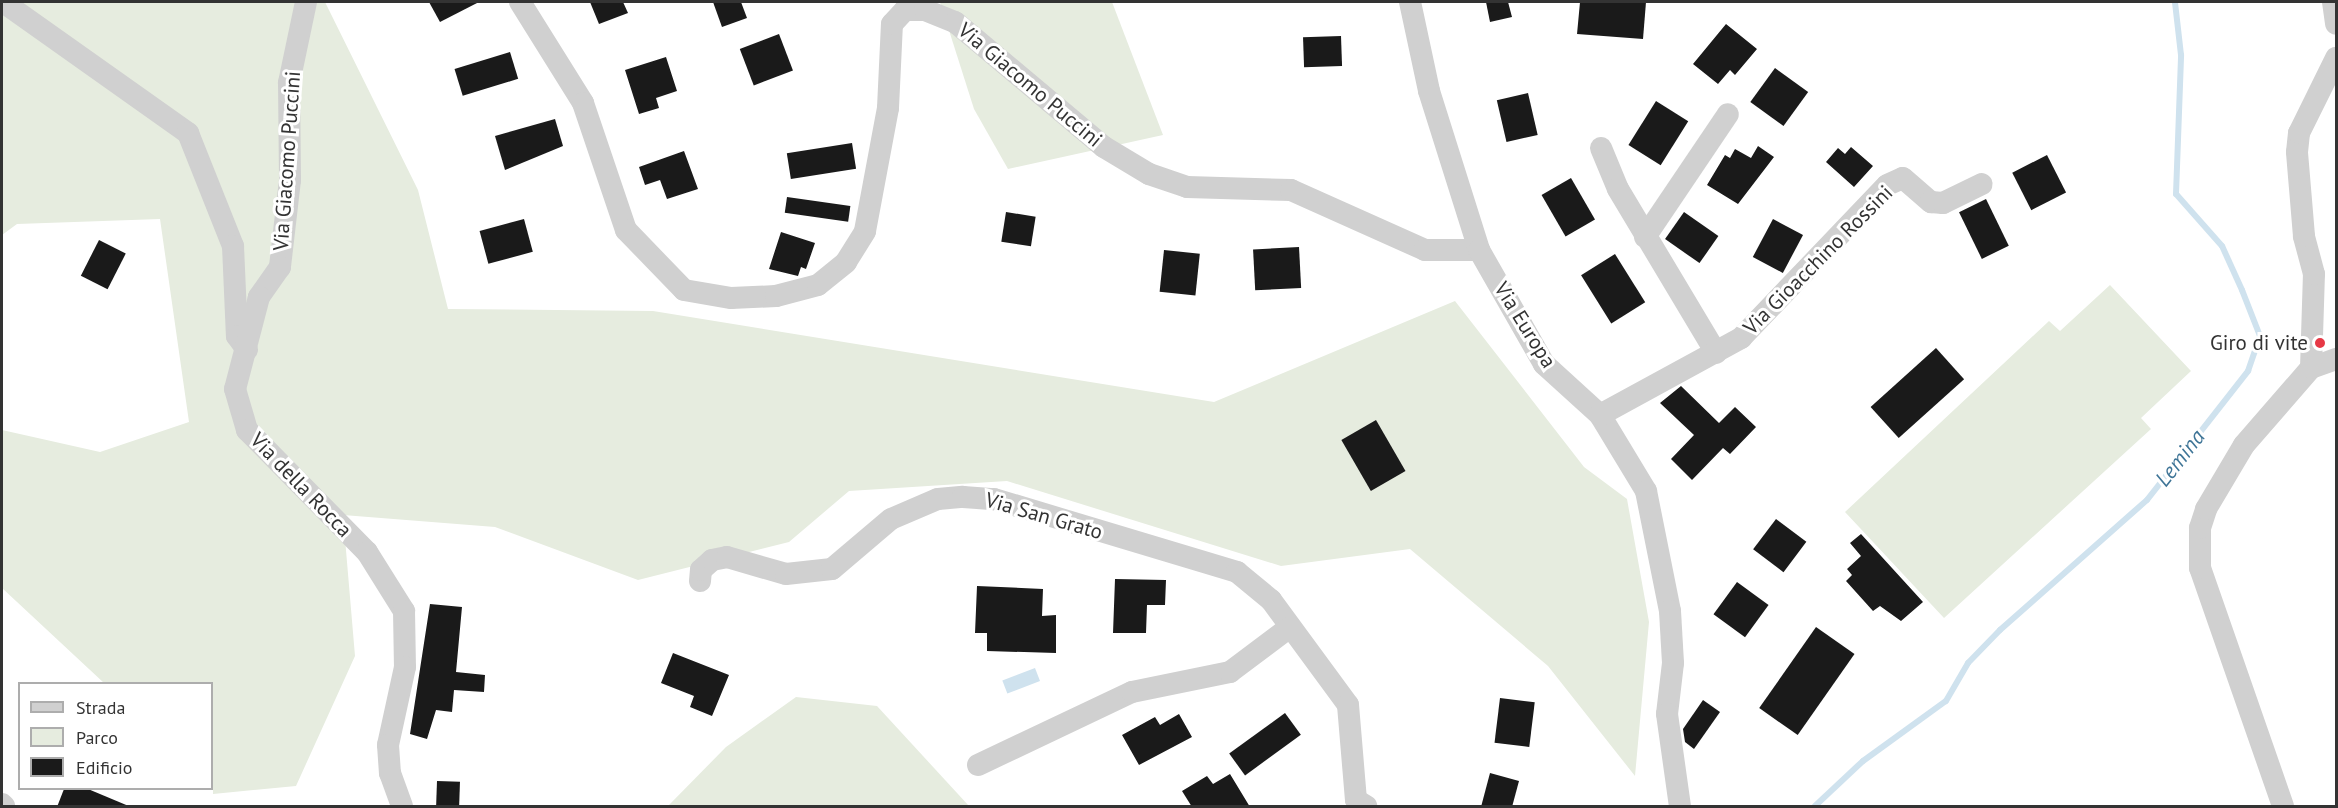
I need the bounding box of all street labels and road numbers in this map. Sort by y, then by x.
street label: Via Giacomo Puccini [953,17,1107,153]
street label: Via Giacomo Puccini [268,70,306,252]
street label: Via Gioacchino Rossini [1738,180,1898,340]
street label: Via Europa [1489,277,1561,373]
street label: Via della Rocca [245,428,357,542]
street label: Via San Grato [982,487,1106,545]

